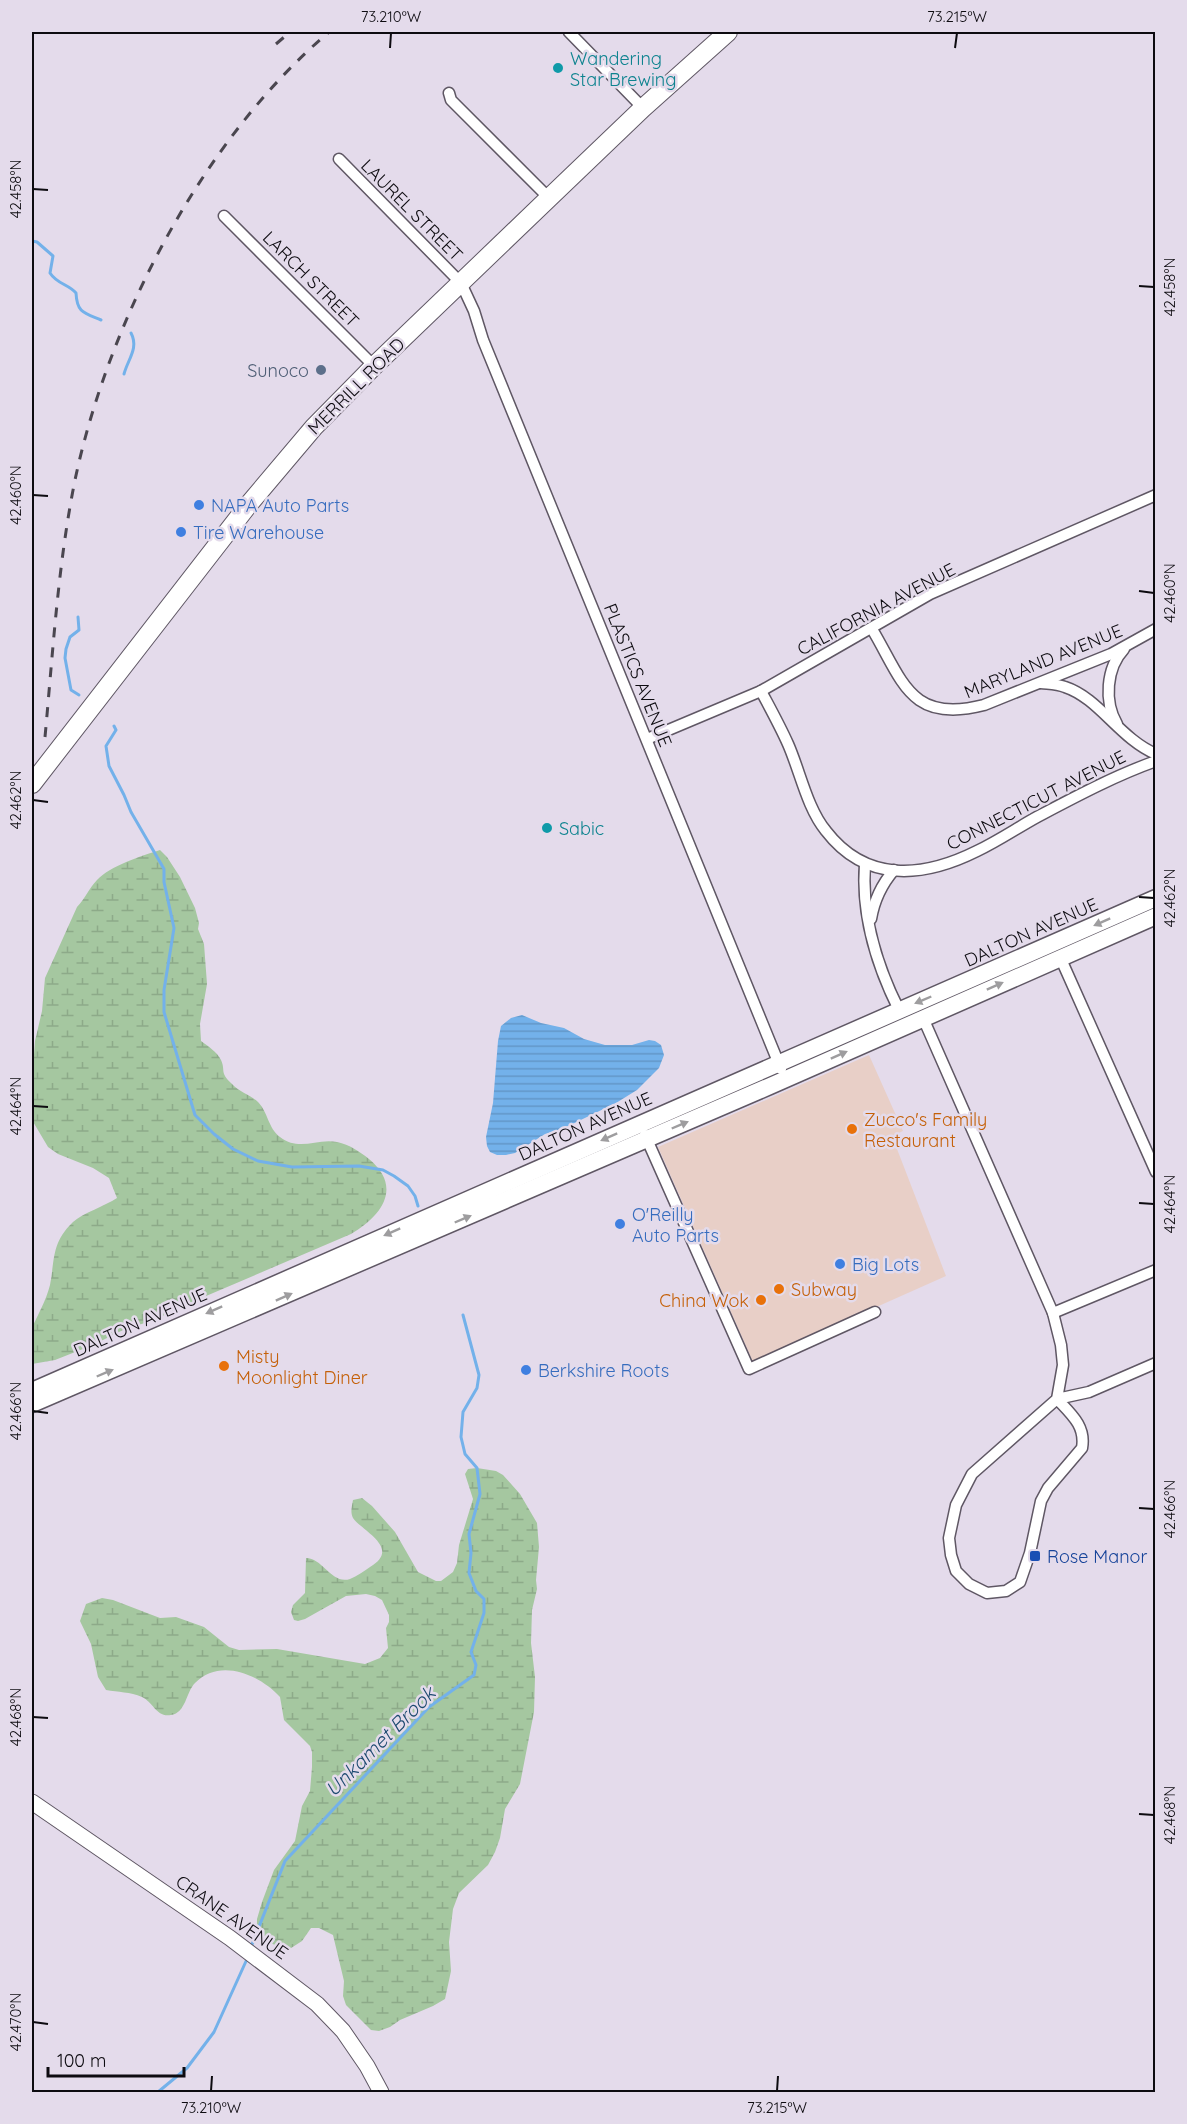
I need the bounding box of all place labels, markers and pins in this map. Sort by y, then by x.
place label: Wandering Star Brewing [570,47,676,91]
marker: Wandering Star Brewing [551,61,565,75]
place label: Sunoco [247,359,309,382]
marker: Sunoco [314,363,328,377]
place label: NAPA Auto Parts [211,494,349,517]
marker: NAPA Auto Parts [192,498,206,512]
place label: Tire Warehouse [193,521,324,544]
marker: Tire Warehouse [174,525,188,539]
place label: Sabic [559,817,604,840]
marker: Sabic [540,821,554,835]
place label: Zucco's Family Restaurant [864,1108,987,1152]
marker: Zucco's Family Restaurant [845,1122,859,1136]
place label: O'Reilly Auto Parts [632,1203,719,1247]
marker: O'Reilly Auto Parts [613,1217,627,1231]
place label: Big Lots [852,1253,919,1276]
marker: Big Lots [833,1257,847,1271]
place label: Subway [791,1278,857,1301]
marker: Subway [772,1282,786,1296]
place label: China Wok [659,1289,749,1312]
marker: China Wok [754,1293,768,1307]
place label: Misty Moonlight Diner [236,1345,368,1389]
marker: Misty Moonlight Diner [217,1359,231,1373]
place label: Berkshire Roots [538,1359,669,1382]
marker: Berkshire Roots [519,1363,533,1377]
place label: Rose Manor [1047,1545,1147,1568]
marker: Rose Manor [1028,1549,1042,1563]

